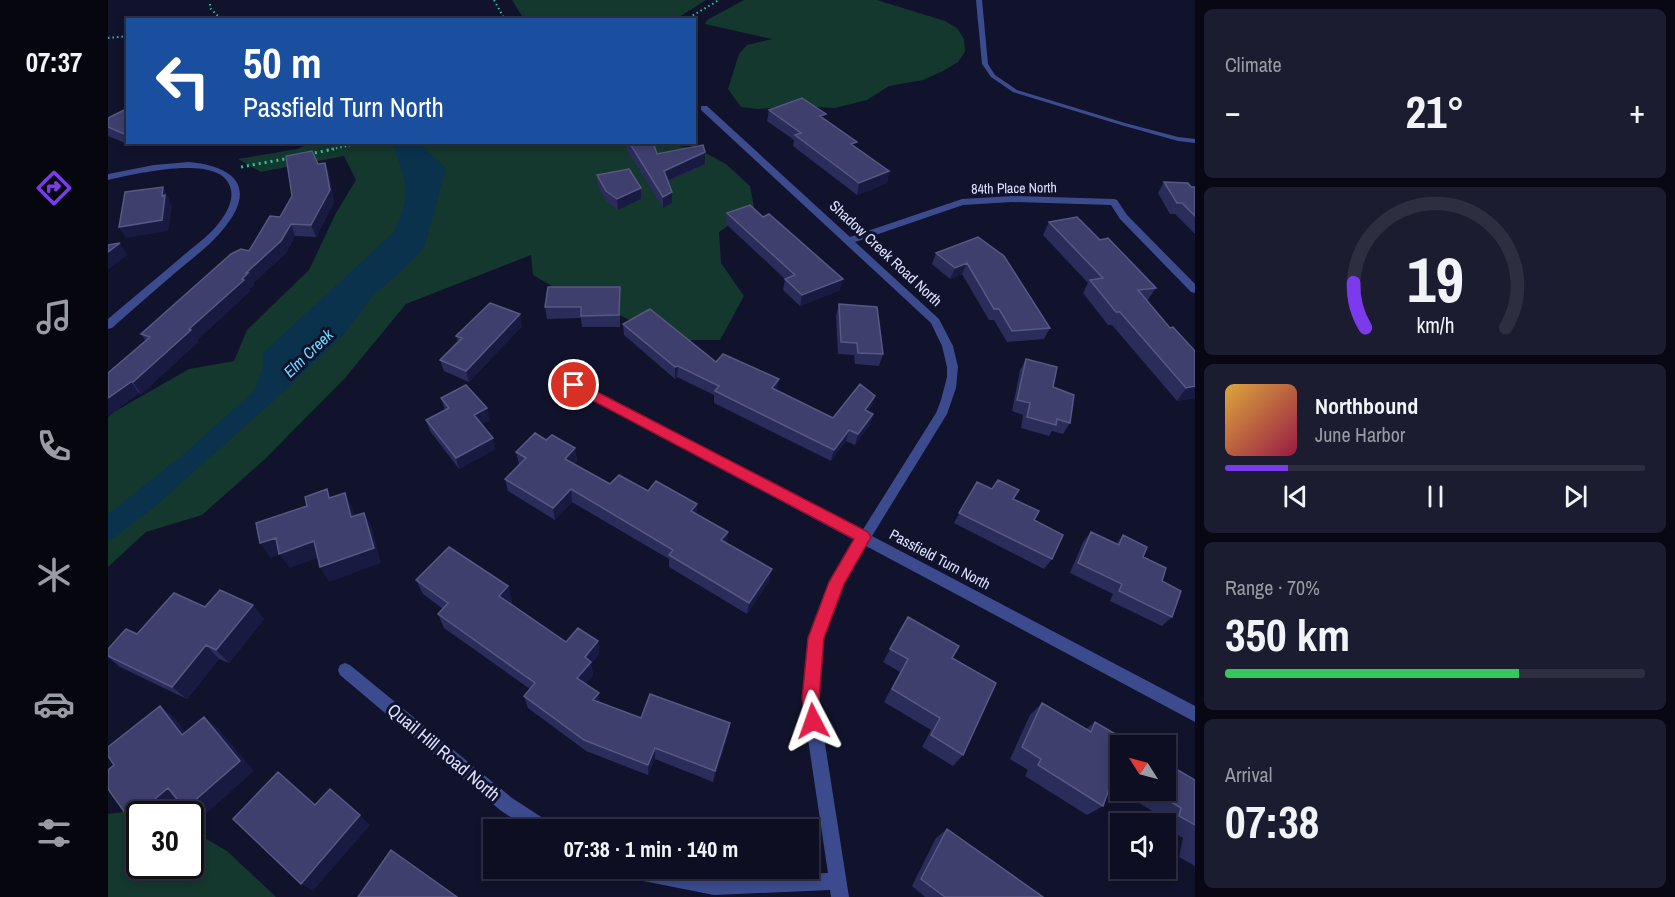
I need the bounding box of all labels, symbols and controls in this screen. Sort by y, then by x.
text: 50 m [243,35,322,91]
icon: left [144,42,222,120]
text: 07:37 [26,44,82,80]
text: Climate [1225,51,1282,78]
text: 21° [1405,81,1465,142]
text: Passfield Turn North [243,89,444,125]
text: − [1225,89,1241,133]
text: + [1629,89,1645,133]
icon: directions [33,167,75,209]
street label: 84th Place North [971,178,1057,198]
street label: Shadow Creek Road North [825,195,947,311]
text: 19 [1407,237,1463,321]
icon: music [33,296,75,338]
text: km/h [1416,311,1454,340]
water label: Elm Creek [278,324,338,382]
pin [548,359,599,410]
icon: arrive [557,368,590,401]
text: Northbound [1315,391,1418,421]
text: June Harbor [1315,421,1405,448]
icon: phone [33,425,75,467]
icon: previous [1279,480,1312,513]
icon: pause [1419,480,1452,513]
icon: next [1559,480,1592,513]
street label: Passfield Turn North [886,524,994,594]
icon: climate [33,554,75,596]
text: Range · 70% [1225,574,1320,601]
text: 350 km [1225,604,1350,665]
icon: car [33,683,75,725]
position arrow [781,689,845,753]
street label: Quail Hill Road North [382,697,506,807]
north arrow [1110,735,1176,801]
map controls [1110,735,1176,879]
text: Arrival [1225,761,1272,788]
text: 07:38 [1225,791,1319,852]
speed limit sign: 30 [126,801,204,879]
icon: filters [33,812,75,854]
button: sound [1110,813,1176,879]
text: 07:38 · 1 min · 140 m [564,834,738,864]

